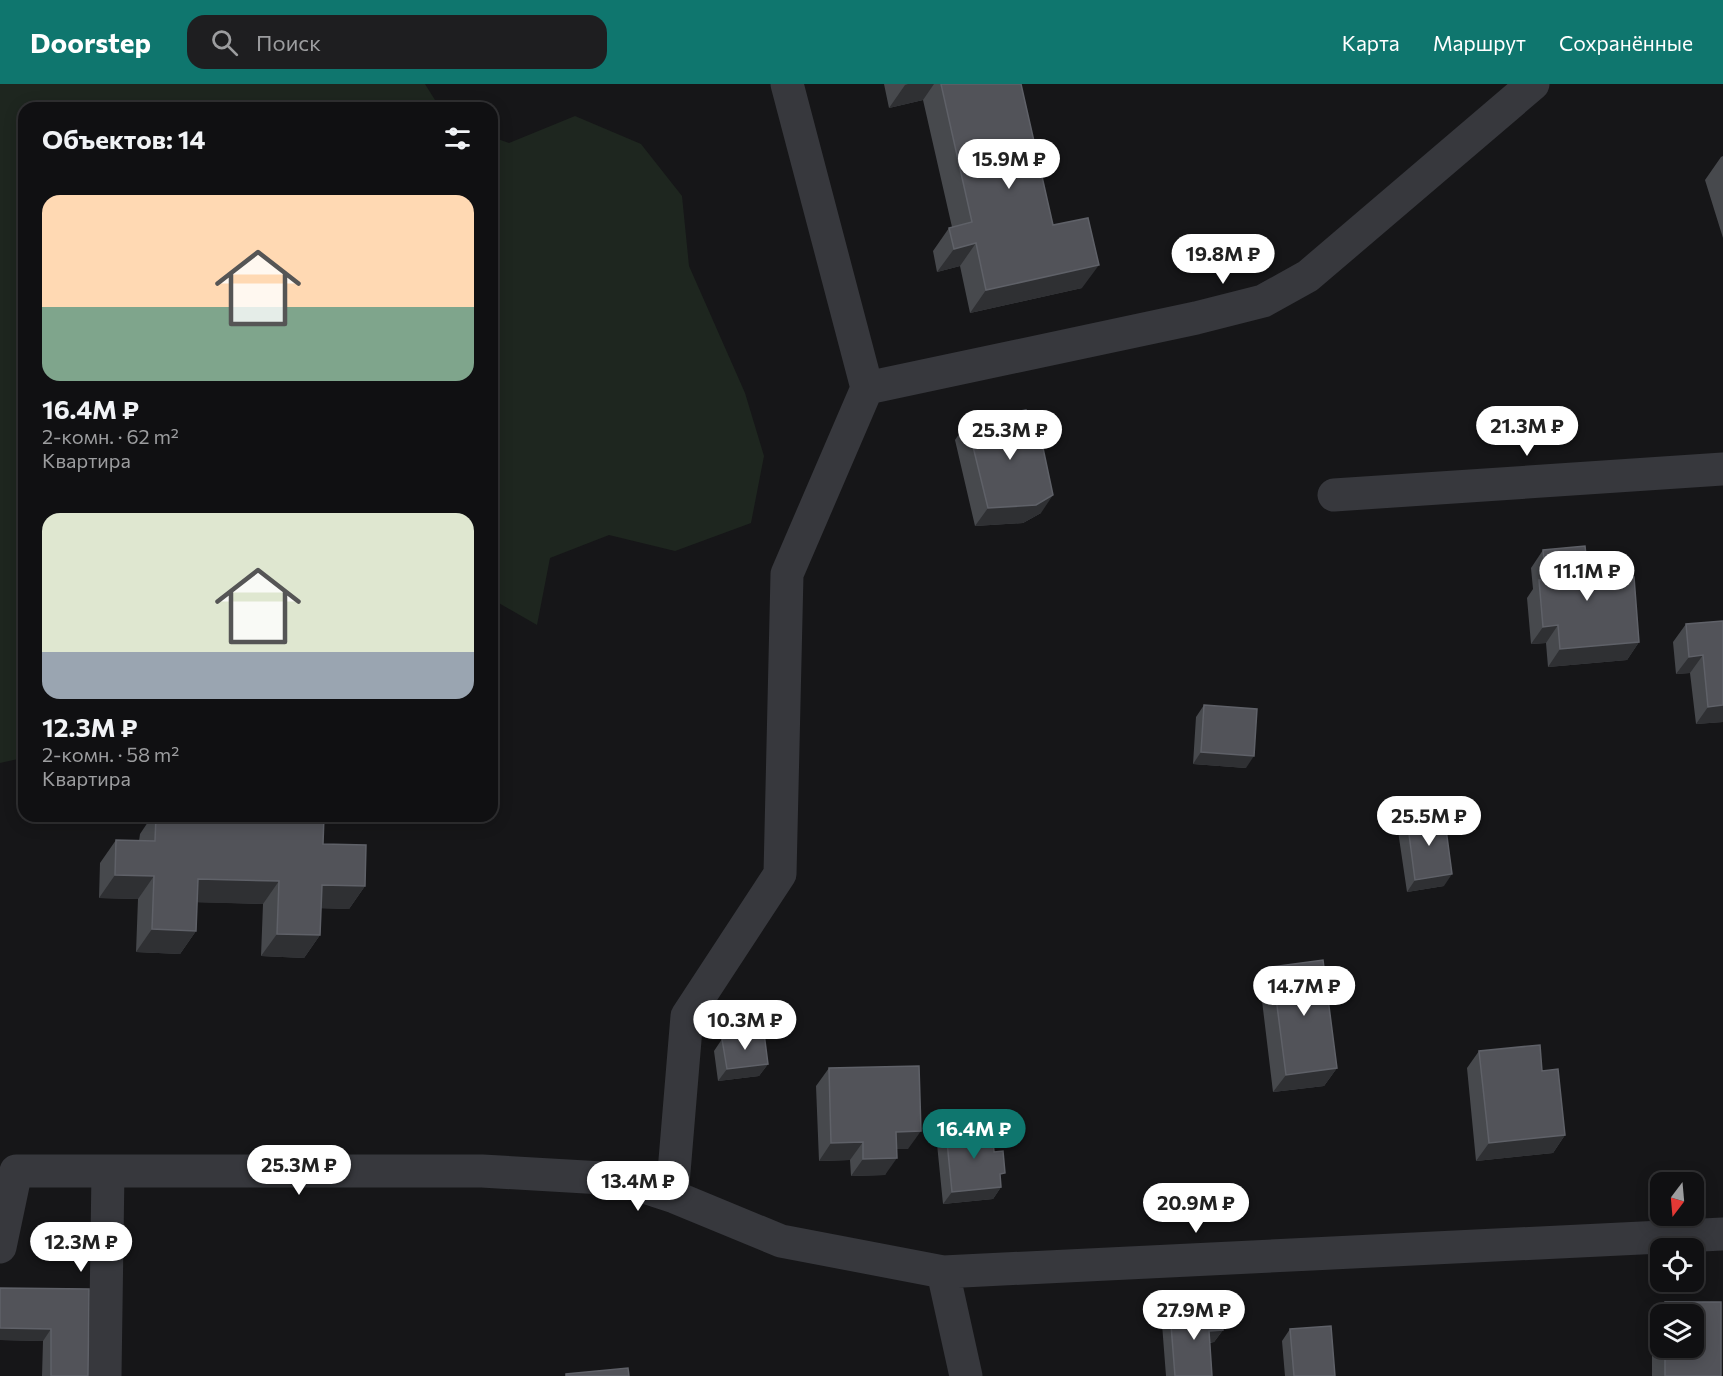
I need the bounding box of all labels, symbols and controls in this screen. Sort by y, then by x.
search box [187,15,607,69]
text: Doorstep [30,25,151,59]
icon: search [208,26,241,59]
text: Поиск [256,29,321,56]
text: Карта [1342,30,1400,55]
text: Маршрут [1433,30,1526,55]
text: Сохранённые [1559,30,1693,55]
icon: filters [441,122,474,155]
text: Объектов: 14 [42,123,206,154]
pin: 15.9M ₽ [954,139,1064,190]
text: 15.9M ₽ [972,146,1046,170]
icon: home [204,234,312,342]
pin: 19.8M ₽ [1168,234,1278,285]
text: 19.8M ₽ [1186,241,1260,265]
text: 16.4M ₽ [42,393,139,424]
pin: 21.3M ₽ [1472,406,1582,457]
pin: 25.3M ₽ [955,410,1065,461]
text: 21.3M ₽ [1490,413,1564,437]
text: 25.3M ₽ [972,417,1048,441]
text: 2-комн. · 62 m² [42,424,179,448]
text: Квартира [42,448,131,472]
pin: 11.1M ₽ [1532,551,1642,602]
icon: home [204,552,312,660]
text: 11.1M ₽ [1553,558,1621,582]
text: 12.3M ₽ [42,711,138,742]
text: 2-комн. · 58 m² [42,742,179,766]
text: Квартира [42,766,131,790]
pin: 25.5M ₽ [1374,796,1484,847]
text: 25.5M ₽ [1391,803,1467,827]
pin: 14.7M ₽ [1249,966,1359,1017]
text: 14.7M ₽ [1267,973,1341,997]
pin: 10.3M ₽ [690,1000,800,1051]
text: 10.3M ₽ [707,1007,783,1031]
pin: 16.4M ₽ [919,1109,1029,1160]
text: 16.4M ₽ [937,1116,1011,1140]
pin: 25.3M ₽ [244,1145,354,1196]
text: 25.3M ₽ [261,1152,337,1176]
pin: 13.4M ₽ [583,1161,693,1212]
text: 13.4M ₽ [601,1168,675,1192]
north arrow [1650,1172,1704,1226]
map controls [1650,1172,1704,1358]
pin: 20.9M ₽ [1141,1183,1251,1234]
text: 20.9M ₽ [1157,1190,1235,1214]
pin: 12.3M ₽ [26,1222,136,1273]
text: 12.3M ₽ [44,1229,118,1253]
button: locate [1650,1238,1704,1292]
pin: 27.9M ₽ [1139,1290,1249,1341]
text: 27.9M ₽ [1157,1297,1231,1321]
button: layers [1650,1304,1704,1358]

